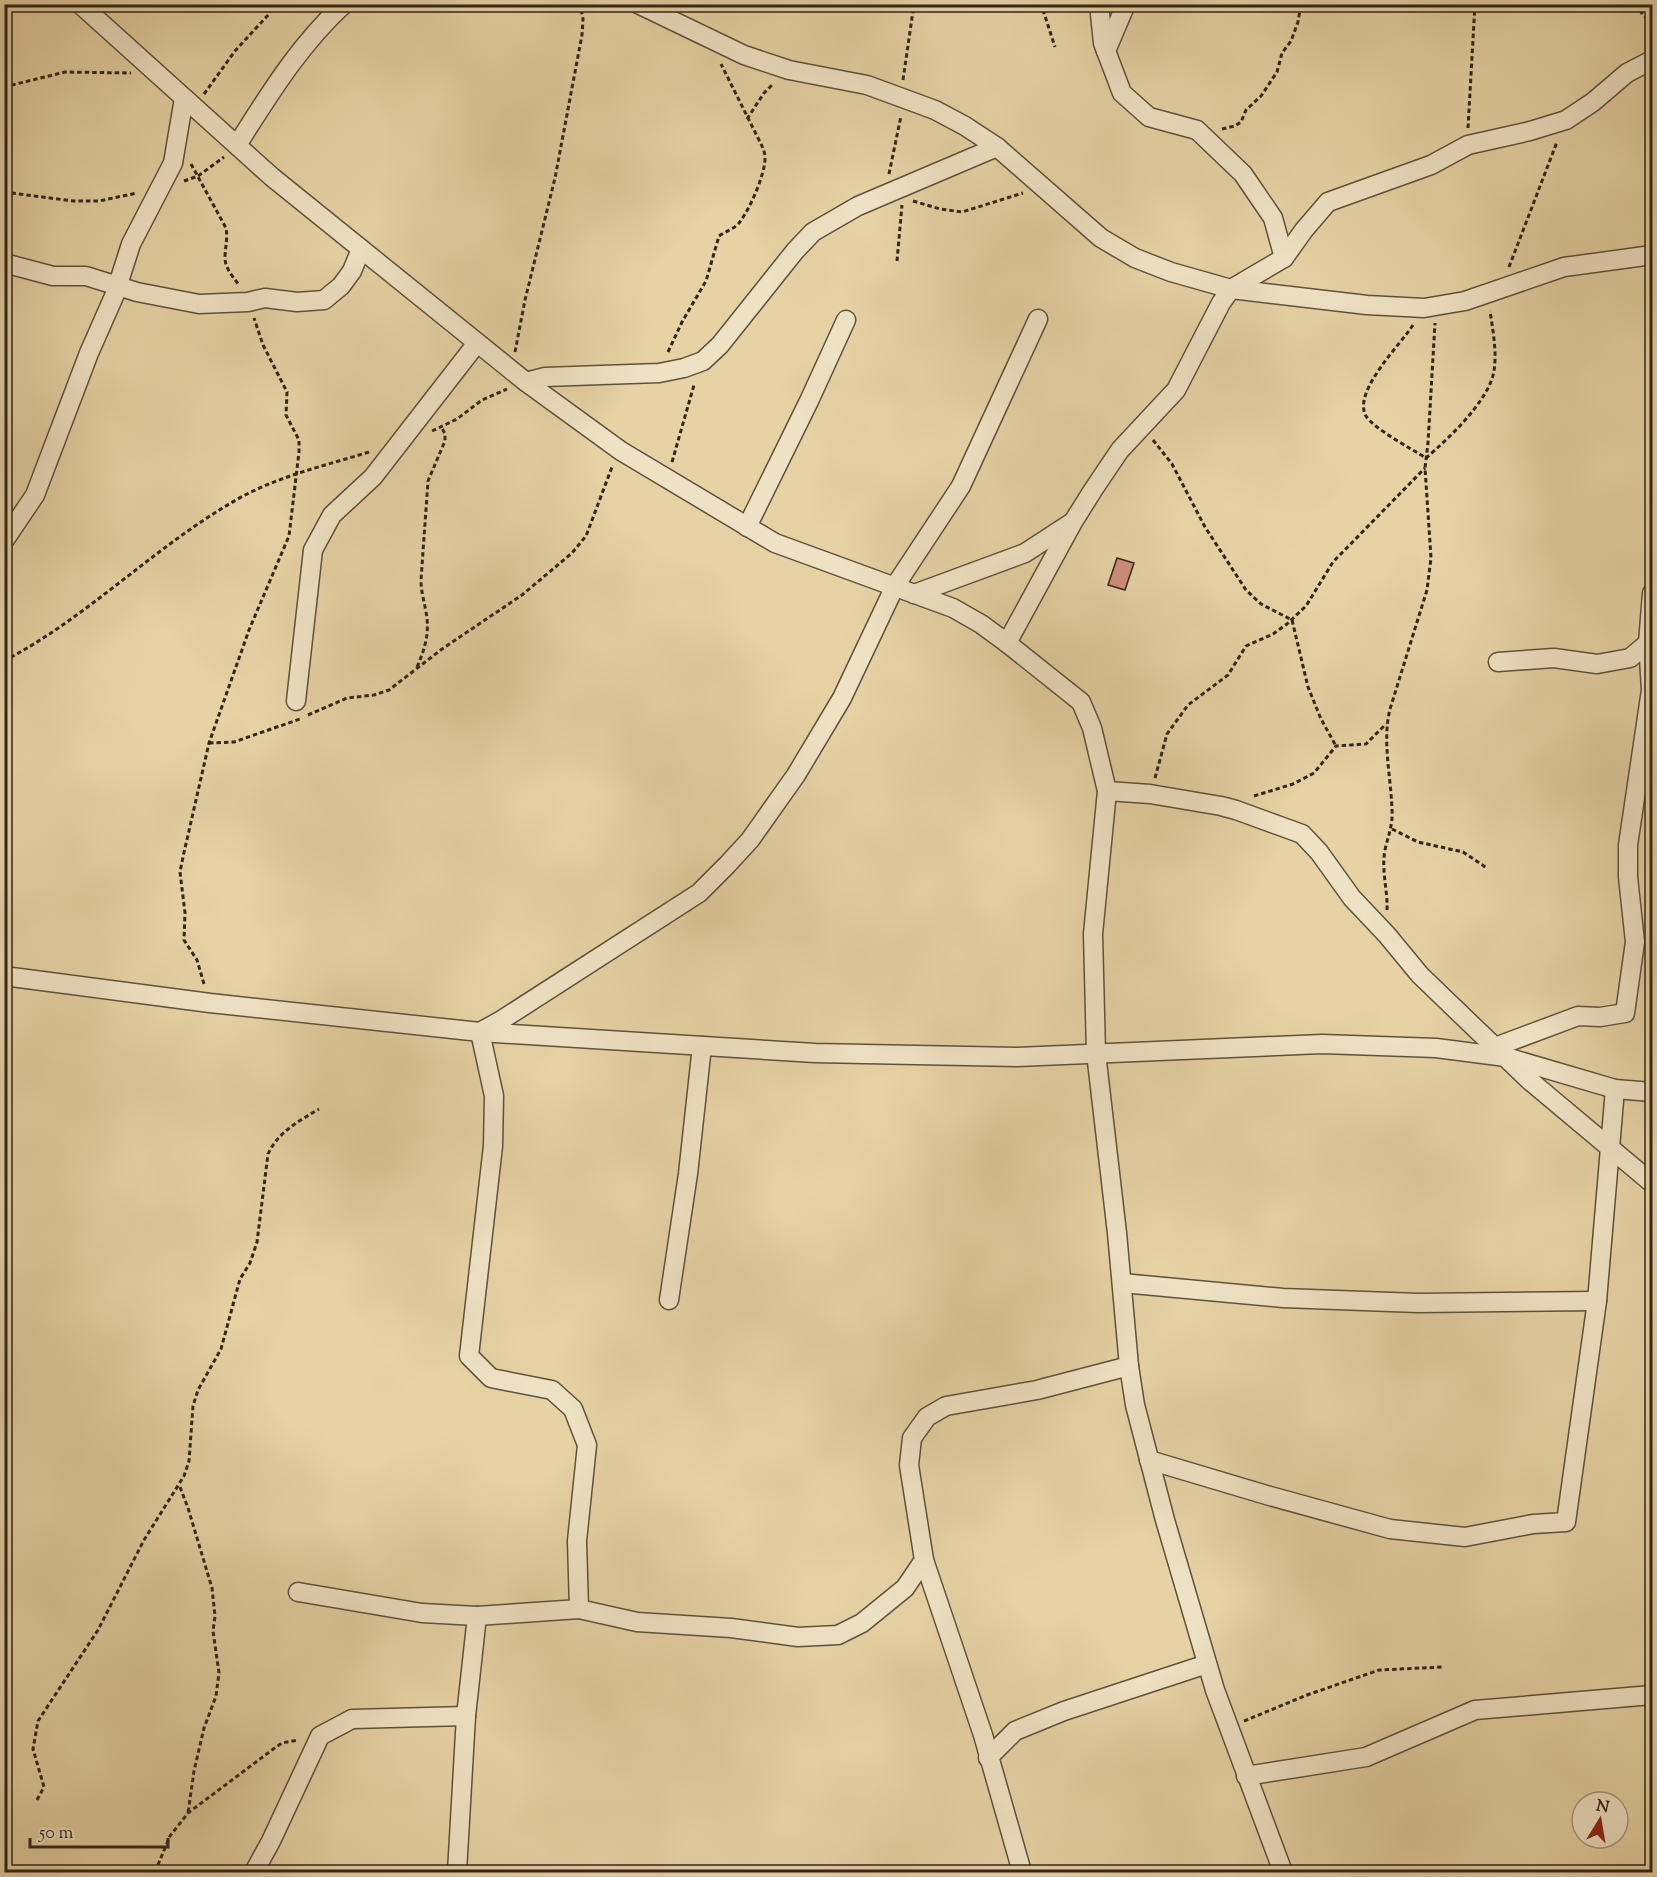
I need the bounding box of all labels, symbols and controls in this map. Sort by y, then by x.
north arrow [1570,1790,1630,1850]
text: N [1594,1795,1611,1820]
scale bar [30,1811,168,1849]
text: 50 m [38,1821,74,1847]

